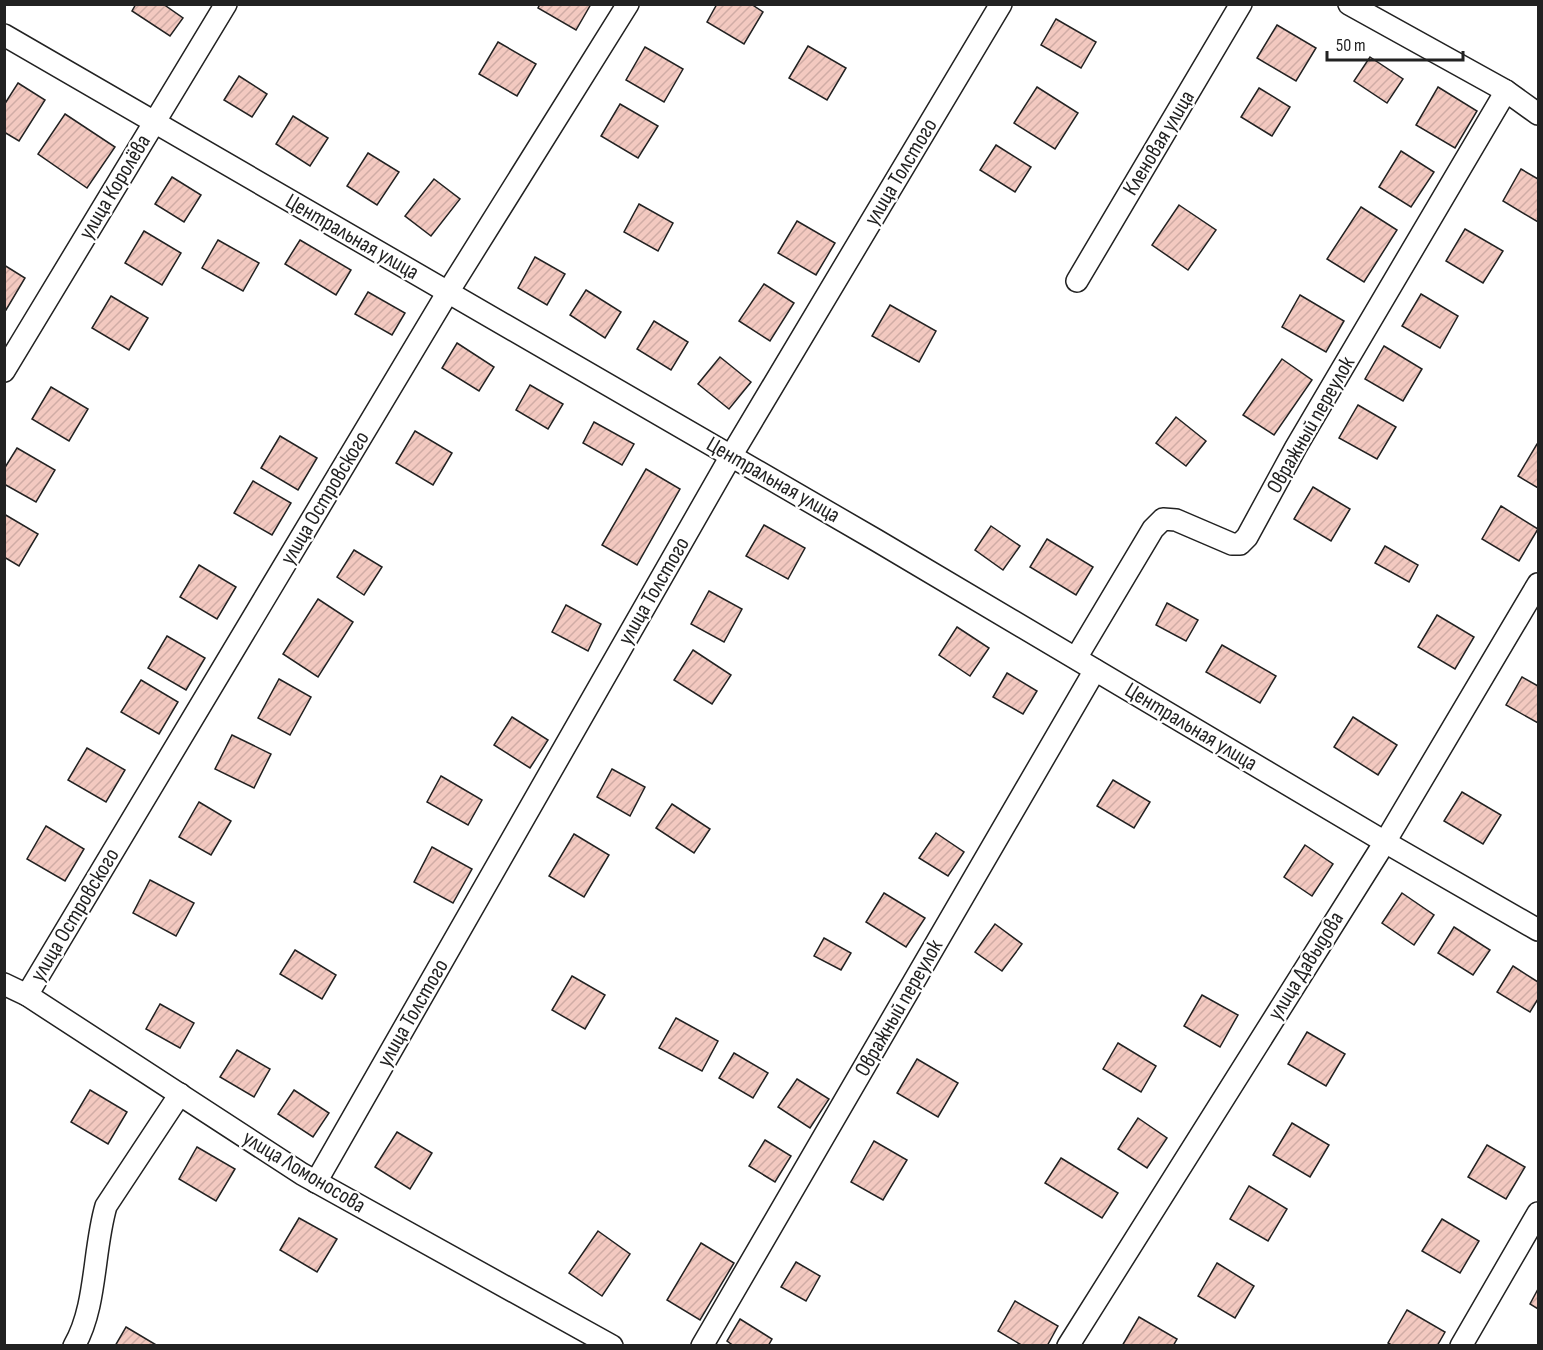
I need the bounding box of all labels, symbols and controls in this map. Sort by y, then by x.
scale bar [1327,24,1464,62]
text: 50 m [1336,35,1366,56]
street label: Кленовая улица [1117,86,1201,200]
street label: улица Толстого [859,114,943,230]
street label: улица Королёва [73,130,157,244]
street label: Центральная улица [280,188,424,286]
street label: Овражный переулок [1261,351,1361,498]
street label: улица Островского [275,426,375,570]
street label: Центральная улица [701,431,845,529]
street label: улица Толстого [612,532,696,650]
street label: Центральная улица [1120,677,1262,777]
street label: улица Островского [25,843,125,987]
street label: улица Давыдова [1262,907,1350,1025]
street label: Овражный переулок [849,934,949,1081]
street label: улица Толстого [371,954,455,1072]
street label: улица Ломоносова [238,1125,370,1219]

